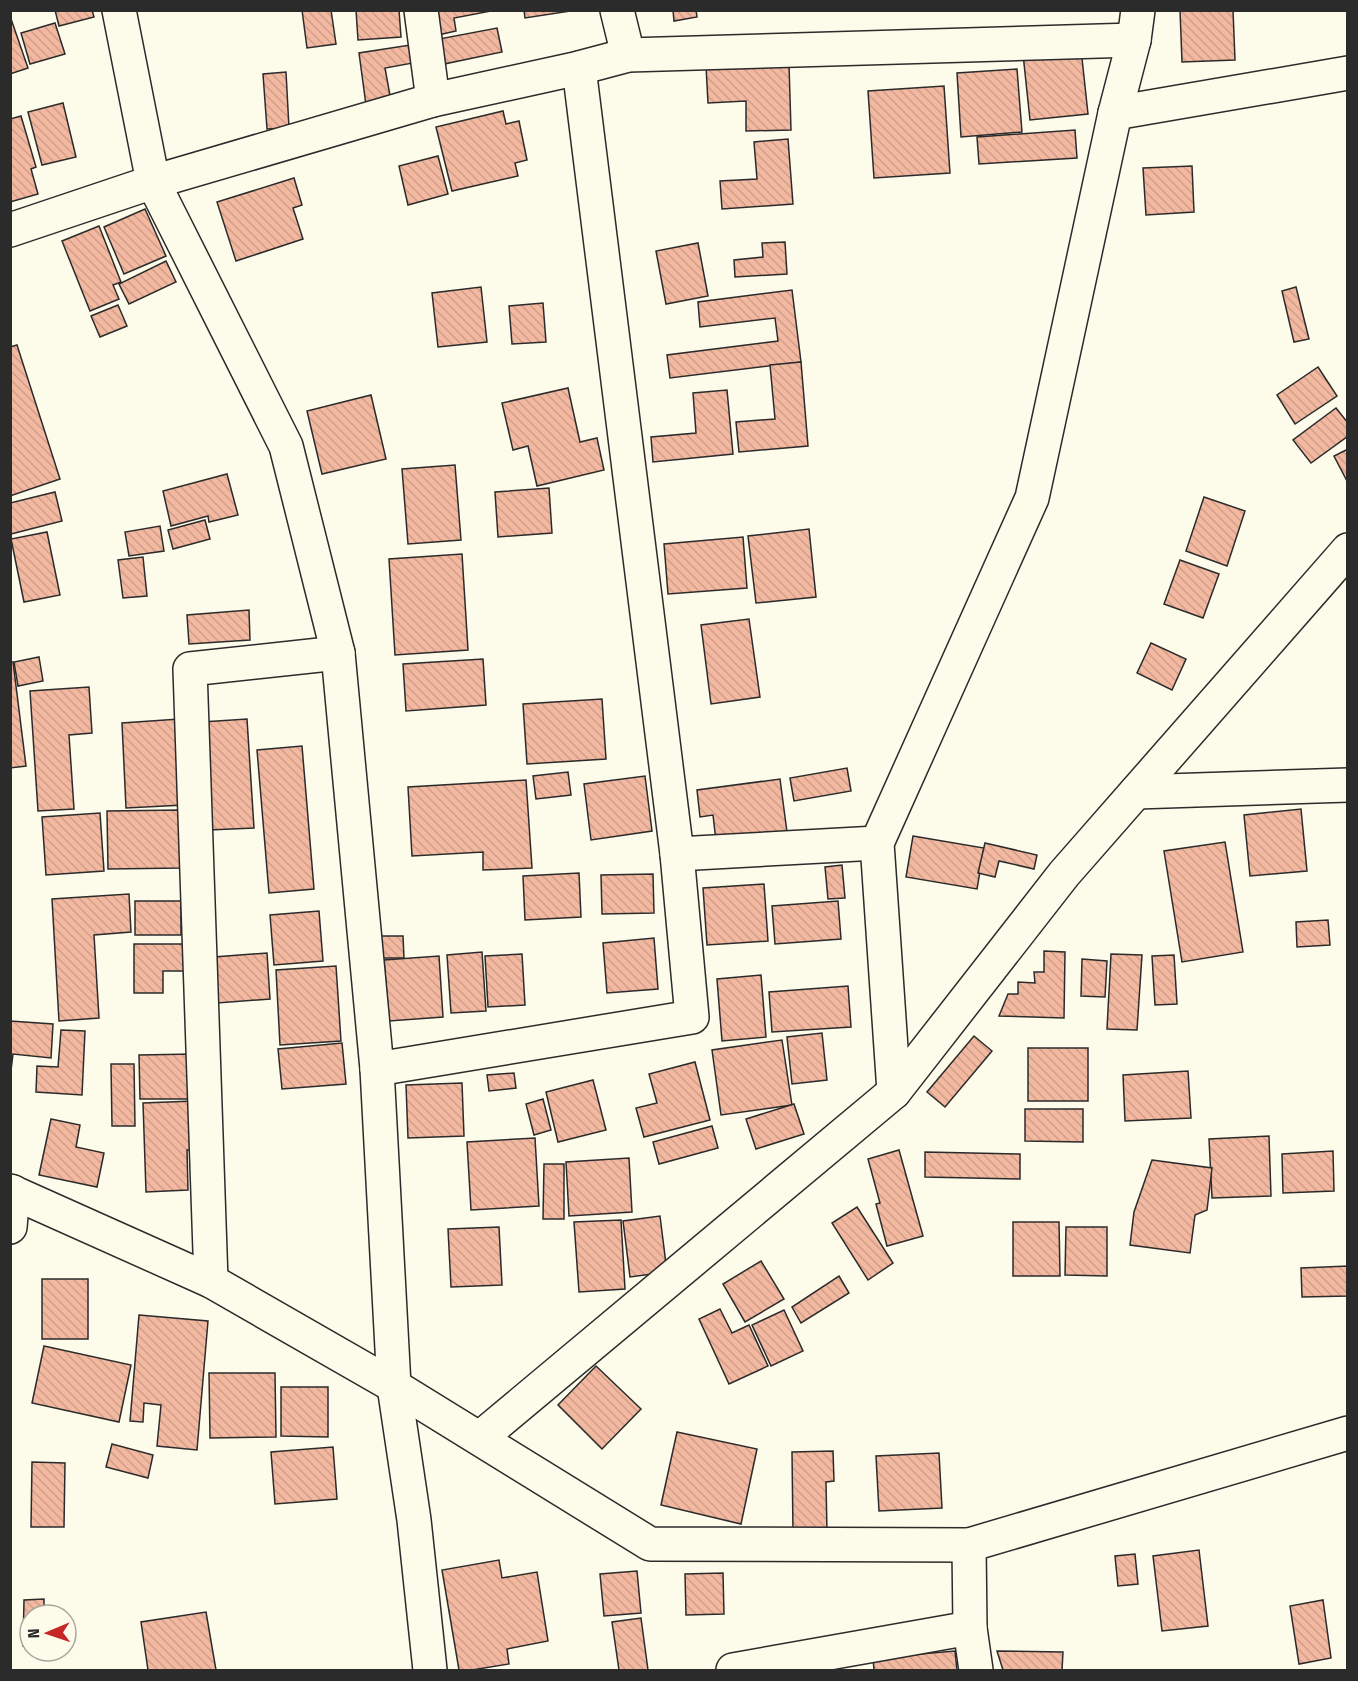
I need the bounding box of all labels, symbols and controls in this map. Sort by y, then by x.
north arrow [18,1603,78,1663]
text: N [24,1628,43,1639]

